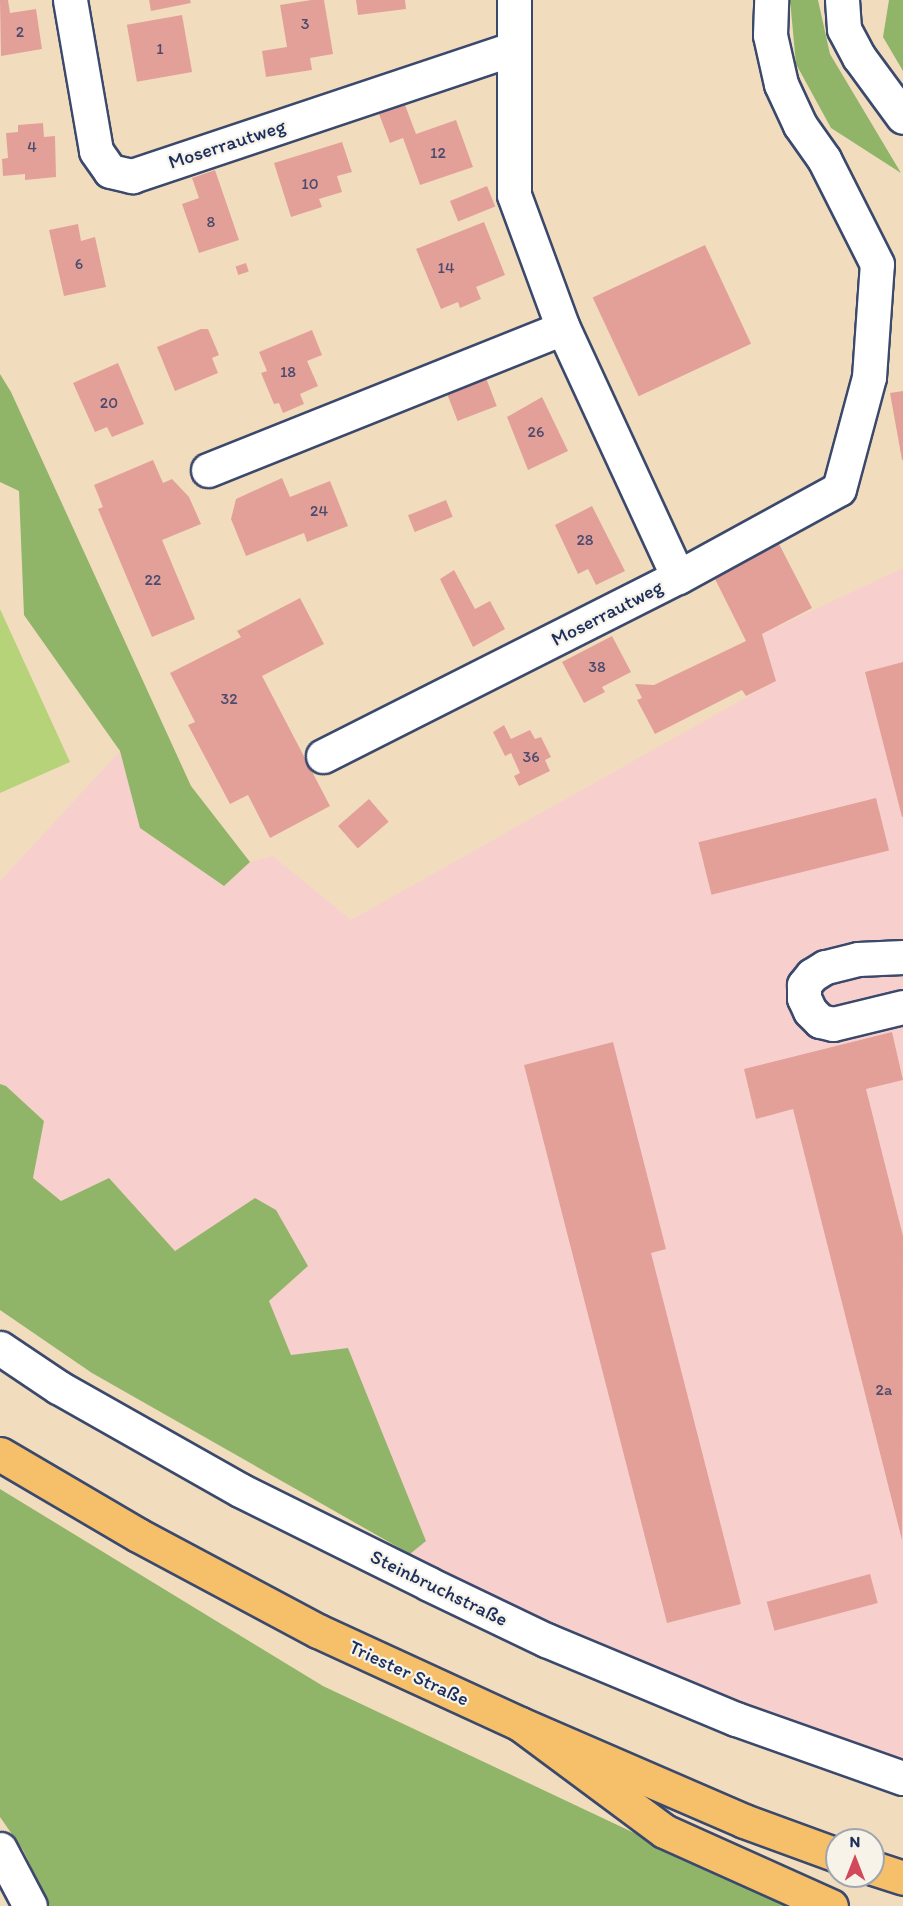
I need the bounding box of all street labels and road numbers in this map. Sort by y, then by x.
street label: Moserrautweg [165,114,289,174]
street label: Moserrautweg [547,575,667,651]
street label: Steinbruchstraße [366,1544,512,1632]
street label: Triester Straße [345,1635,473,1711]

